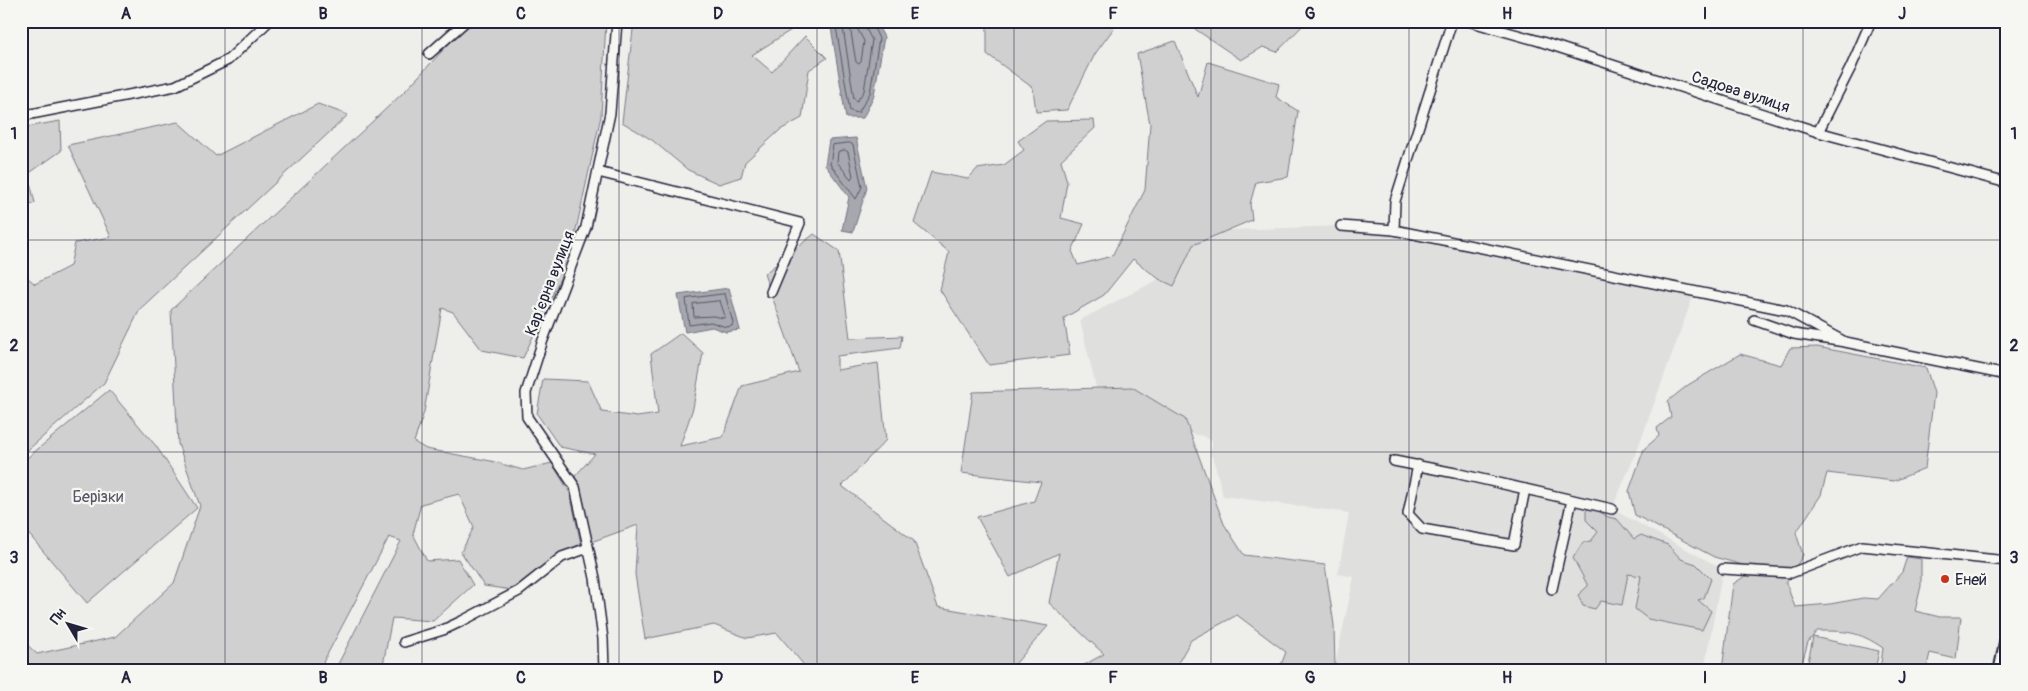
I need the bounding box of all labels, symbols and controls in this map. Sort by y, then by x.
text: A [121,4,132,24]
text: B [318,4,328,24]
text: C [516,4,526,24]
text: D [713,4,723,24]
text: E [911,4,920,24]
text: F [1108,4,1118,24]
text: G [1305,4,1316,24]
text: H [1502,4,1512,24]
text: I [1703,4,1707,24]
text: J [1898,4,1906,24]
street label: Садова вулиця [1689,67,1792,117]
text: 1 [11,124,17,144]
text: 1 [2011,124,2017,144]
street label: Карʼєрна вулиця [521,228,579,339]
text: 2 [10,336,19,356]
text: 2 [2010,336,2019,356]
park label: Берізки [73,487,123,507]
text: 3 [10,548,19,568]
text: 3 [2010,548,2019,568]
place label: Еней [1955,570,1987,590]
marker: Еней [1939,573,1951,585]
north arrow [42,598,92,648]
text: Пн [47,605,70,628]
text: A [121,668,132,688]
text: B [318,668,328,688]
text: C [516,668,526,688]
text: D [713,668,723,688]
text: E [911,668,920,688]
text: F [1108,668,1118,688]
text: G [1305,668,1316,688]
text: H [1502,668,1512,688]
text: I [1703,668,1707,688]
text: J [1898,668,1906,688]

